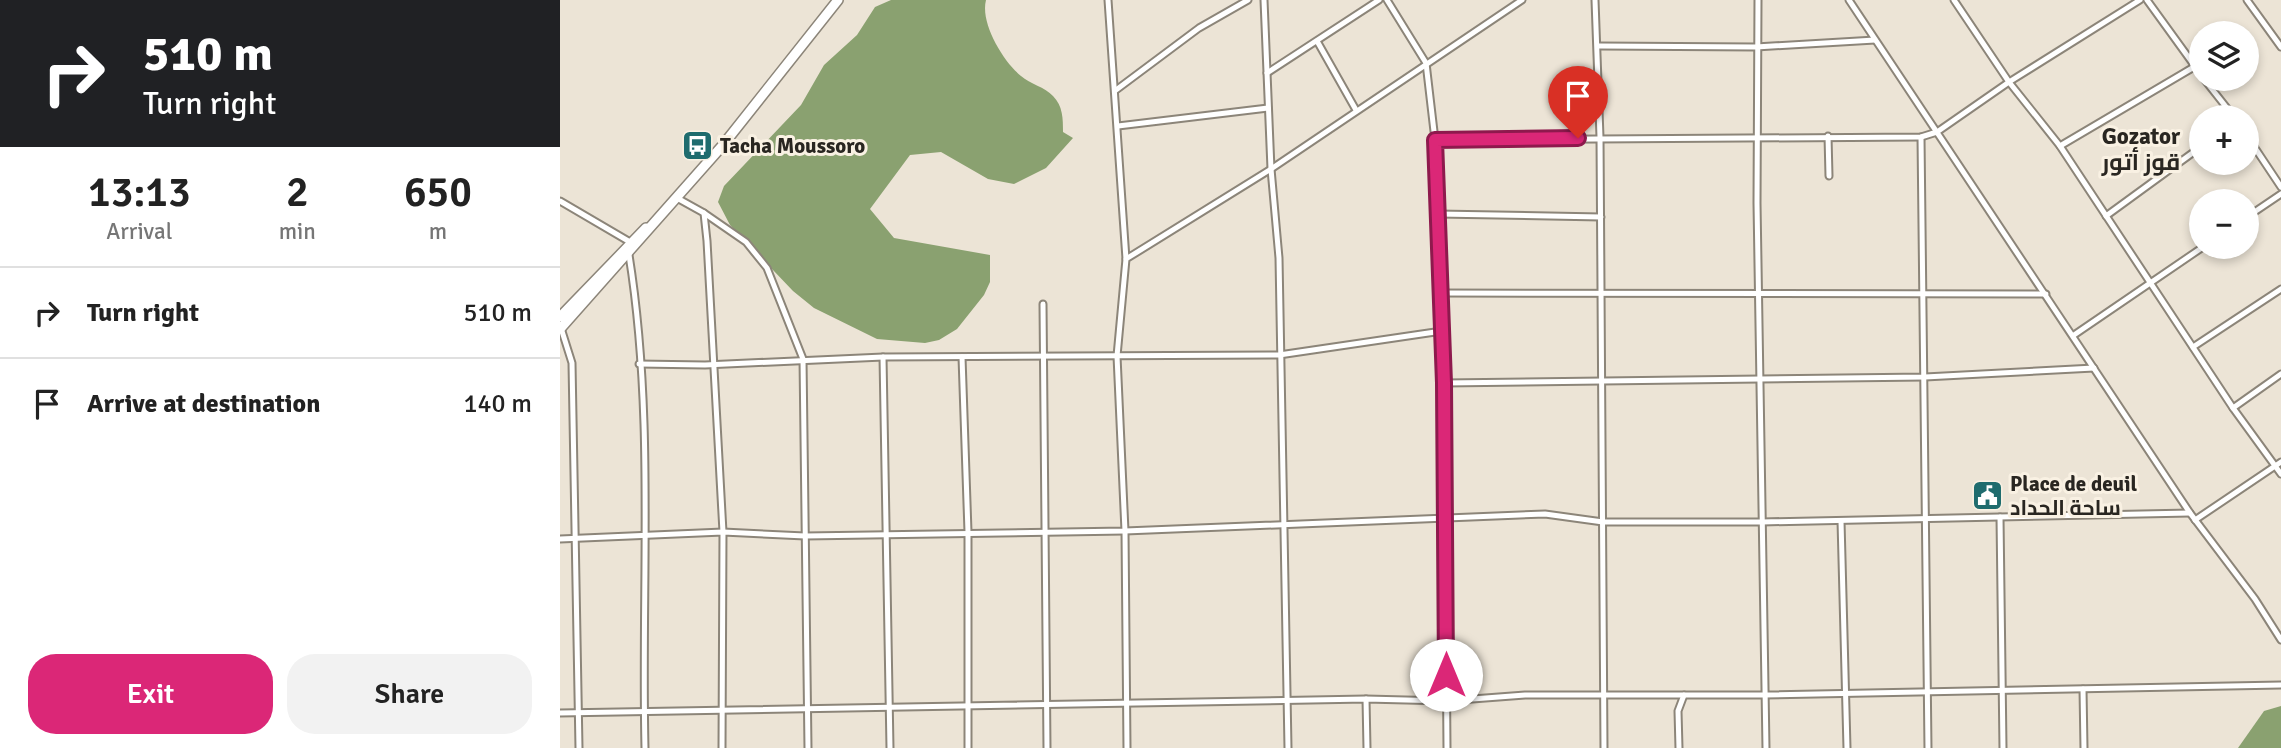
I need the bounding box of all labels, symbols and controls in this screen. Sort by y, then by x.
map controls [2189,21,2259,259]
button: layers [2189,21,2259,91]
text: 510 m [143,24,273,84]
icon: right [28,28,119,119]
pin [1548,66,1608,138]
icon: arrive [1559,77,1597,115]
text: Turn right [143,84,276,123]
button: + [2189,105,2259,175]
district label: Gozator قوز أتور [2101,122,2181,177]
bus stop icon: Tacha Moussoro [680,129,714,163]
place label: Tacha Moussoro [720,133,865,159]
text: 13:13 [88,167,191,218]
text: 2 [286,167,309,218]
text: 650 [404,167,472,218]
button: − [2189,189,2259,259]
text: Arrival [106,217,172,246]
text: min [279,217,316,246]
text: m [429,217,447,246]
icon: right [28,294,66,332]
text: Turn right [87,297,199,329]
text: 510 m [463,297,532,329]
icon: arrive [28,385,66,423]
text: Arrive at destination [87,388,320,420]
text: 140 m [463,388,532,420]
place label: Place de deuil ساحة الحداد [2010,471,2137,521]
public building icon: Place de deuil ساحة الحداد [1970,479,2004,513]
position arrow [1409,638,1483,712]
button: Exit [28,654,273,734]
button: Share [287,654,532,734]

